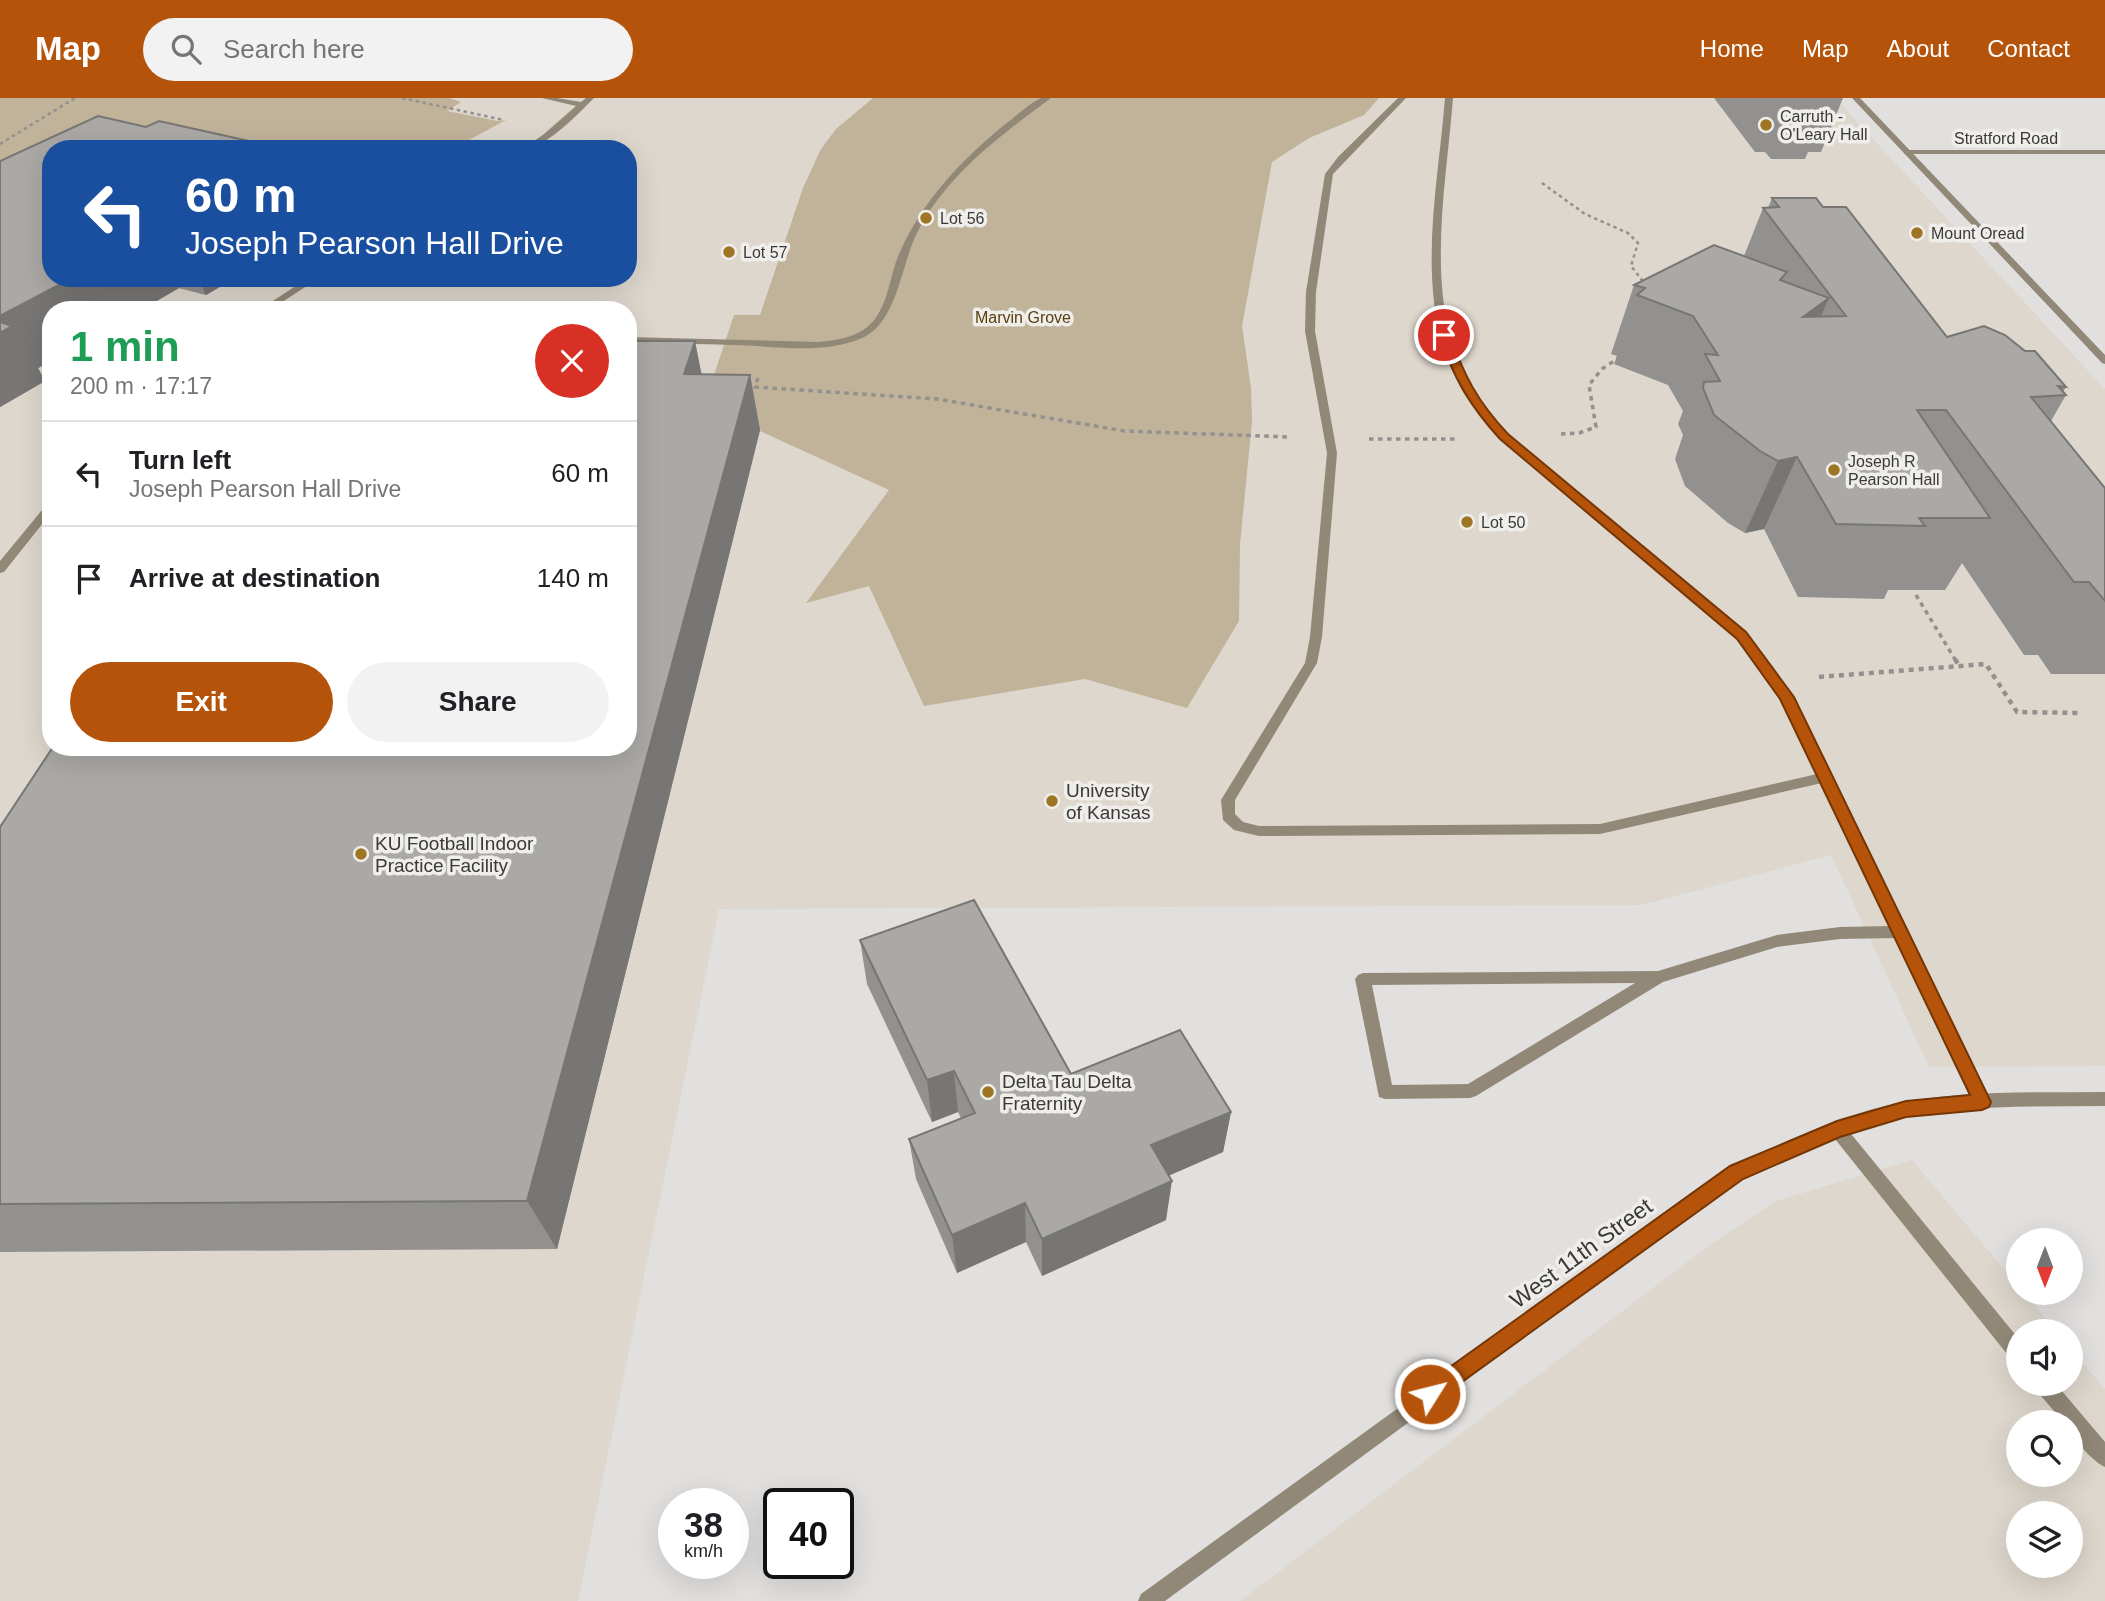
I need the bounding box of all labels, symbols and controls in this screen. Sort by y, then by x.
search box [143,18,633,81]
text: Map [35,30,101,67]
icon: search [167,30,205,68]
text: Search here [223,34,365,64]
text: Home [1700,35,1764,62]
text: Map [1802,35,1849,62]
text: About [1887,35,1949,62]
text: Contact [1987,35,2070,62]
place label: Carruth - O'Leary Hall [1780,108,1868,143]
marker: Carruth - O'Leary Hall [1758,117,1774,133]
street label: Stratford Road [1954,130,2058,147]
icon: left [70,168,161,259]
text: 60 m [185,168,297,222]
marker: Lot 56 [918,210,934,226]
place label: Lot 56 [940,210,985,227]
text: Joseph Pearson Hall Drive [185,225,564,261]
marker: Mount Oread [1909,225,1925,241]
place label: Mount Oread [1931,225,2024,242]
marker: Lot 57 [721,244,737,260]
place label: Lot 57 [743,244,788,261]
pin [1414,305,1474,365]
park label: Marvin Grove [975,309,1071,326]
icon: arrive [1425,316,1463,354]
text: 1 min [70,323,180,370]
button: close [535,324,609,398]
text: 200 m · 17:17 [70,373,212,399]
text: Turn left [129,445,231,475]
place label: Joseph R Pearson Hall [1848,453,1940,488]
icon: left [70,455,108,493]
text: 60 m [551,458,609,488]
marker: Joseph R Pearson Hall [1826,462,1842,478]
text: Joseph Pearson Hall Drive [129,476,401,502]
marker: Lot 50 [1459,514,1475,530]
place label: Lot 50 [1481,514,1526,531]
icon: arrive [70,560,108,598]
text: Arrive at destination [129,563,380,593]
text: 140 m [537,563,609,593]
button: Exit [70,662,333,742]
button: Share [347,662,609,742]
place label: University of Kansas [1066,780,1151,823]
marker: University of Kansas [1044,793,1060,809]
place label: KU Football Indoor Practice Facility [375,833,534,876]
marker: KU Football Indoor Practice Facility [353,846,369,862]
place label: Delta Tau Delta Fraternity [1002,1071,1132,1114]
marker: Delta Tau Delta Fraternity [980,1084,996,1100]
street label: West 11th Street [1505,1192,1658,1313]
north arrow [2006,1228,2082,1306]
map controls [2006,1228,2083,1578]
button: sound [2006,1319,2083,1396]
position arrow [1393,1357,1467,1431]
button: search [2006,1410,2083,1487]
speed limit sign: 40 [763,1488,854,1579]
button: layers [2006,1501,2083,1578]
text: 38 [684,1505,723,1544]
text: km/h [684,1541,723,1561]

